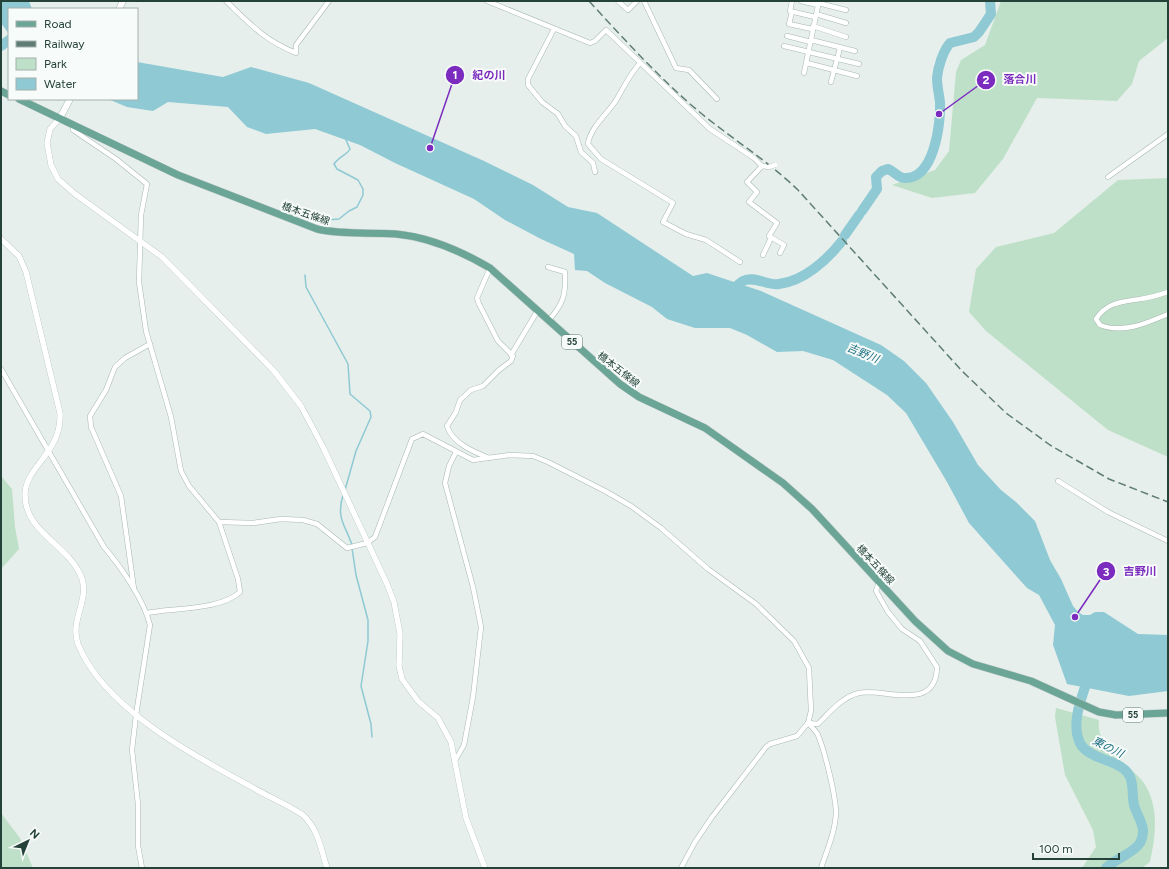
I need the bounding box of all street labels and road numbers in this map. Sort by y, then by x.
street label: 橋本五條線 [280,199,332,228]
road number: 55 [562,335,582,349]
street label: 橋本五條線 [595,349,642,390]
street label: 橋本五條線 [854,542,897,587]
road number: 55 [1123,708,1143,722]

